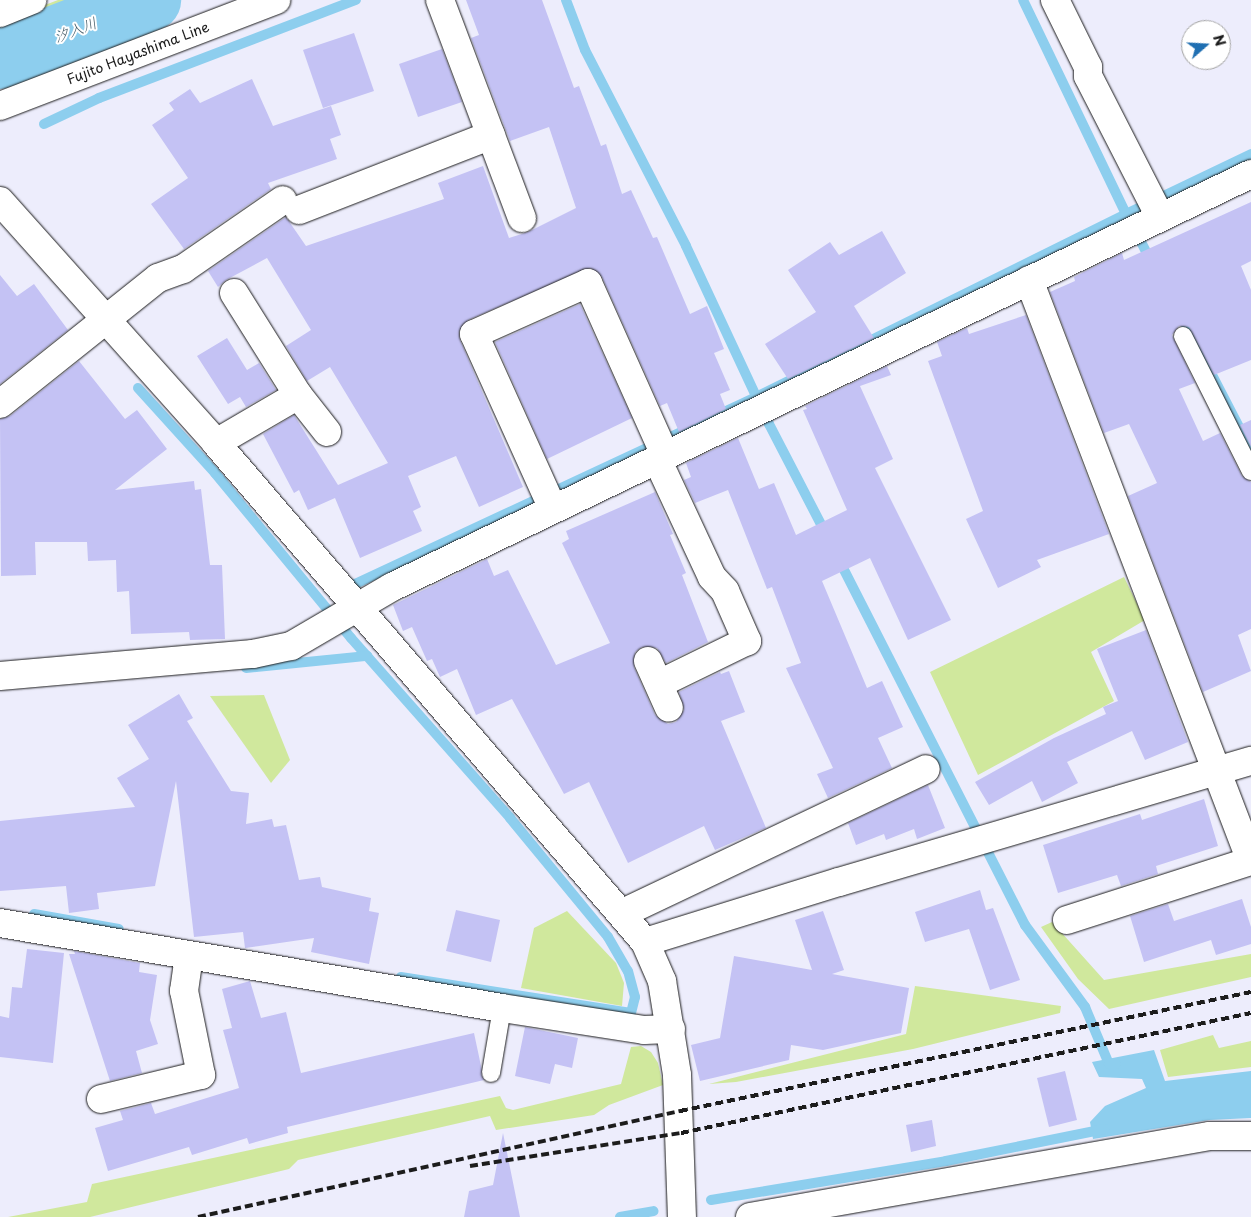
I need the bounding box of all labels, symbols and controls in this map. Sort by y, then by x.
water label: 汐入川 [51,13,99,45]
street label: Fujito Hayashima Line [64,18,212,88]
north arrow [1181,20,1231,70]
text: N [1208,32,1231,49]

